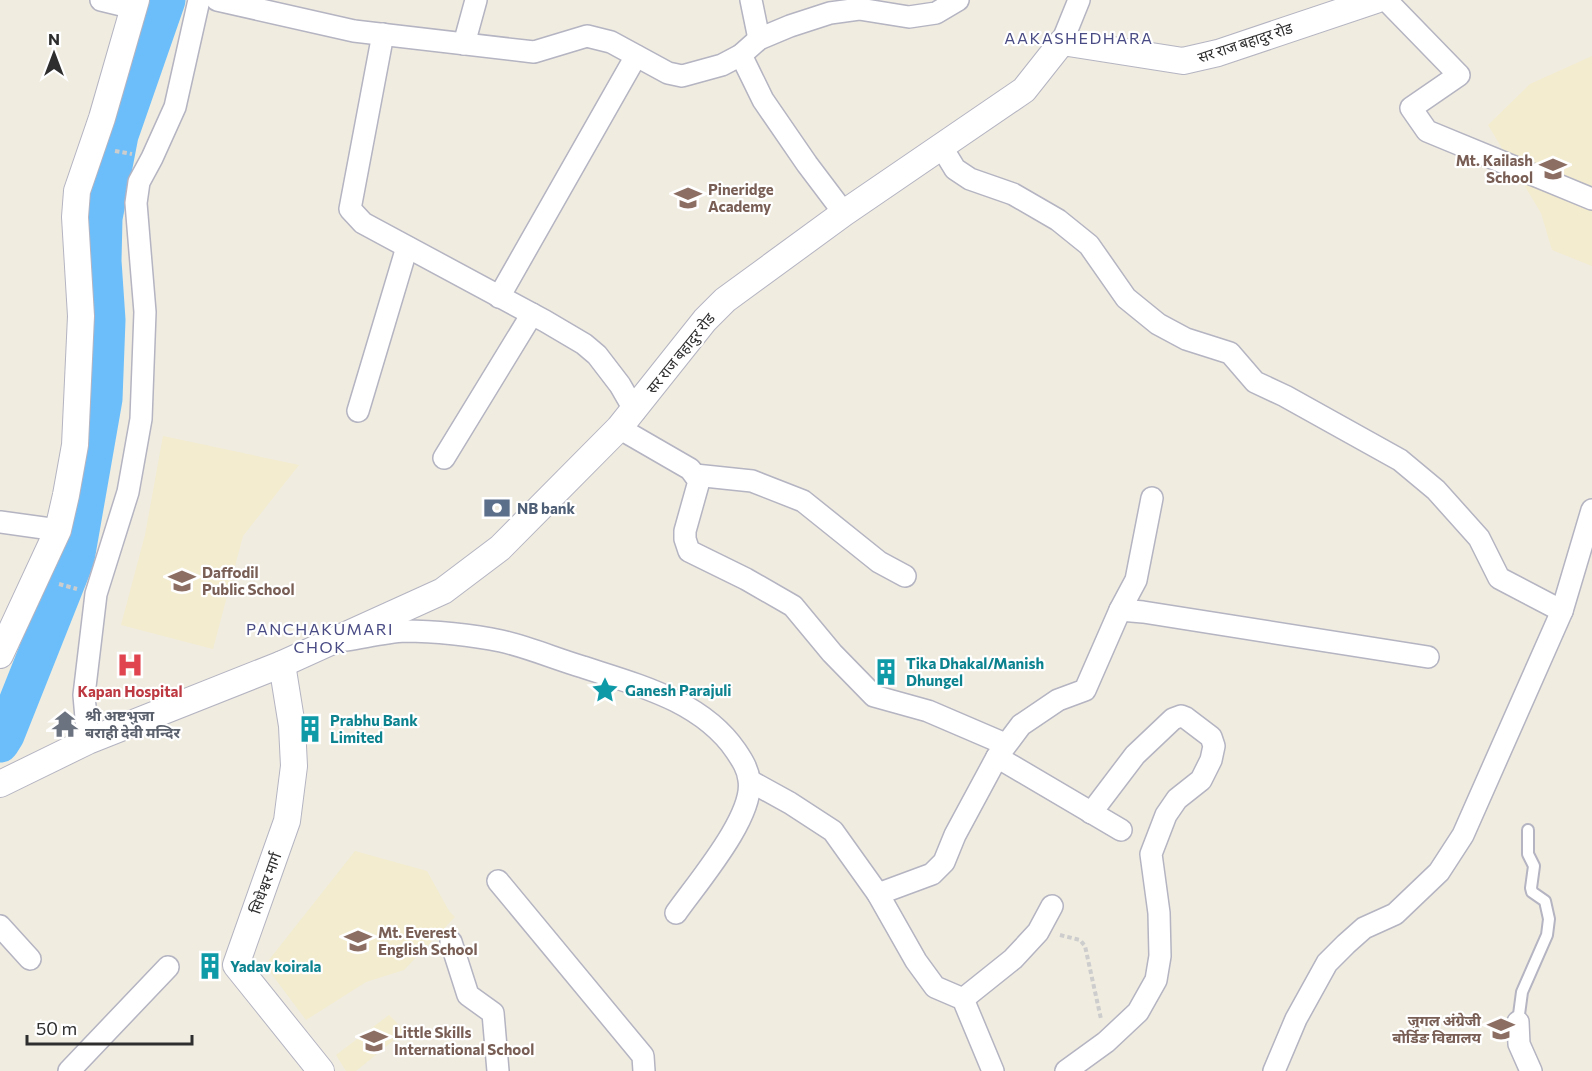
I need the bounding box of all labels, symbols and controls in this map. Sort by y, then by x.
street label: सर राज बहादुर रोड [1195,18,1296,68]
north arrow [24,24,84,84]
district label: AAKASHEDHARA [1004,28,1154,47]
text: N [48,29,60,48]
place label: Mt. Kailash School [1456,151,1533,186]
school or university icon: Mt. Kailash School [1538,154,1568,184]
place label: Pineridge Academy [708,180,774,215]
school or university icon: Pineridge Academy [673,183,703,213]
street label: सर राज बहादुर रोड [642,308,720,398]
bank icon: NB bank [482,493,512,523]
place label: NB bank [517,499,576,517]
place label: Daffodil Public School [202,563,295,598]
school or university icon: Daffodil Public School [167,566,197,596]
district label: PANCHAKUMARI CHOK [246,619,394,656]
hospital icon: Kapan Hospital [115,650,145,680]
place label: Tika Dhakal/Manish Dhungel [906,654,1044,689]
building icon: Tika Dhakal/Manish Dhungel [871,657,901,687]
place icon: Ganesh Parajuli [590,675,620,705]
place label: Ganesh Parajuli [625,681,732,699]
place label: Kapan Hospital [77,682,183,700]
place label: श्री अष्टभुजा बराही देवी मन्दिर [85,706,180,741]
temple icon: श्री अष्टभुजा बराही देवी मन्दिर [50,709,80,739]
place label: Prabhu Bank Limited [330,711,418,746]
building icon: Prabhu Bank Limited [295,714,325,744]
street label: सिधेश्वर मार्ग [246,849,285,916]
place label: Mt. Everest English School [378,923,478,958]
school or university icon: Mt. Everest English School [343,926,373,956]
building icon: Yadav koirala [195,951,225,981]
place label: Yadav koirala [230,957,321,975]
scale bar [27,1008,192,1046]
place label: जुगल अंग्रेजी बोर्डिङ विद्यालय [1392,1011,1482,1046]
school or university icon: जुगल अंग्रेजी बोर्डिङ विद्यालय [1486,1014,1516,1044]
text: 50 m [36,1017,77,1039]
place label: Little Skills International School [394,1023,534,1058]
school or university icon: Little Skills International School [359,1026,389,1056]

